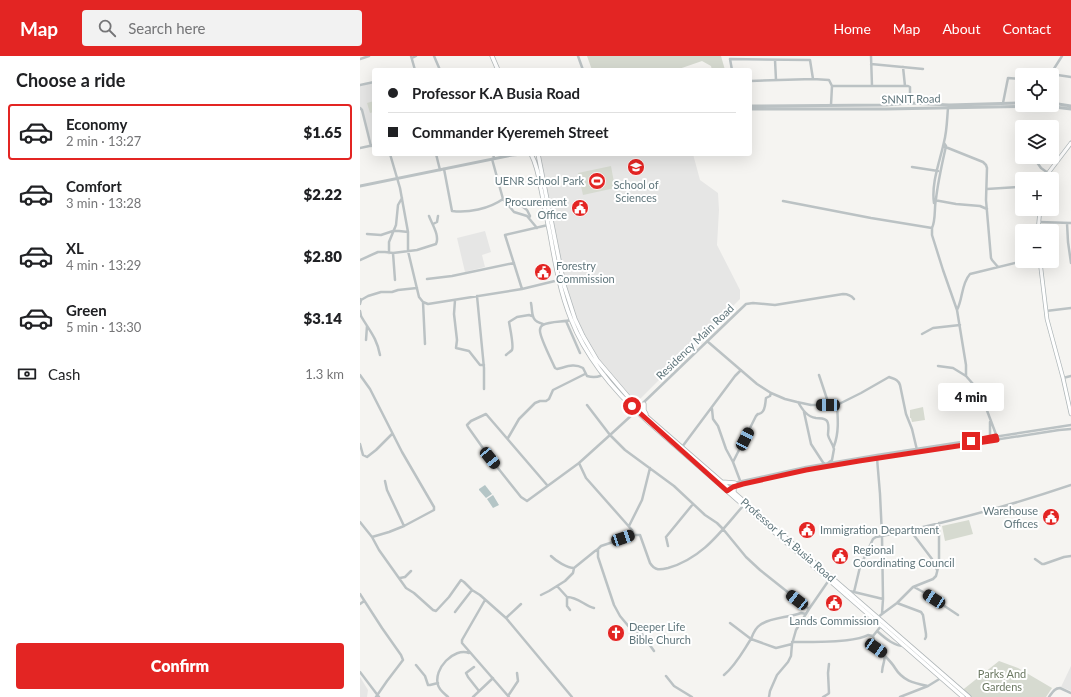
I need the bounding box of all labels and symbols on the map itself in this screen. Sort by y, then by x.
street label: SNNIT Road [881,91,941,106]
school or university icon: School of Sciences [626,157,646,177]
sports icon: UENR School Park [587,171,607,191]
place label: UENR School Park [495,174,584,187]
place label: School of Sciences [613,178,659,204]
place label: Procurement Office [505,195,567,221]
public building icon: Procurement Office [570,198,590,218]
place label: Forestry Commission [556,259,615,285]
public building icon: Forestry Commission [533,262,553,282]
street label: Residency Main Road [653,301,736,382]
callout: 4 min [938,383,1004,411]
route start [623,397,641,415]
car [816,399,840,411]
car [734,426,756,452]
route end [962,432,980,450]
car [478,445,502,471]
street label: Professor K.A Busia Road [738,495,838,584]
place label: Warehouse Offices [983,504,1038,530]
public building icon: Warehouse Offices [1041,507,1061,527]
public building icon: Immigration Department [797,520,817,540]
place label: Immigration Department [820,523,939,536]
car [610,528,636,548]
place label: Regional Coordinating Council [853,543,955,569]
public building icon: Regional Coordinating Council [830,546,850,566]
car [921,587,947,611]
car [784,588,810,612]
public building icon: Lands Commission [824,593,844,613]
place label: Lands Commission [789,614,879,627]
place label: Deeper Life Bible Church [629,620,691,646]
church icon: Deeper Life Bible Church [606,623,626,643]
car [863,636,889,660]
park label: Parks And Gardens [978,667,1026,693]

